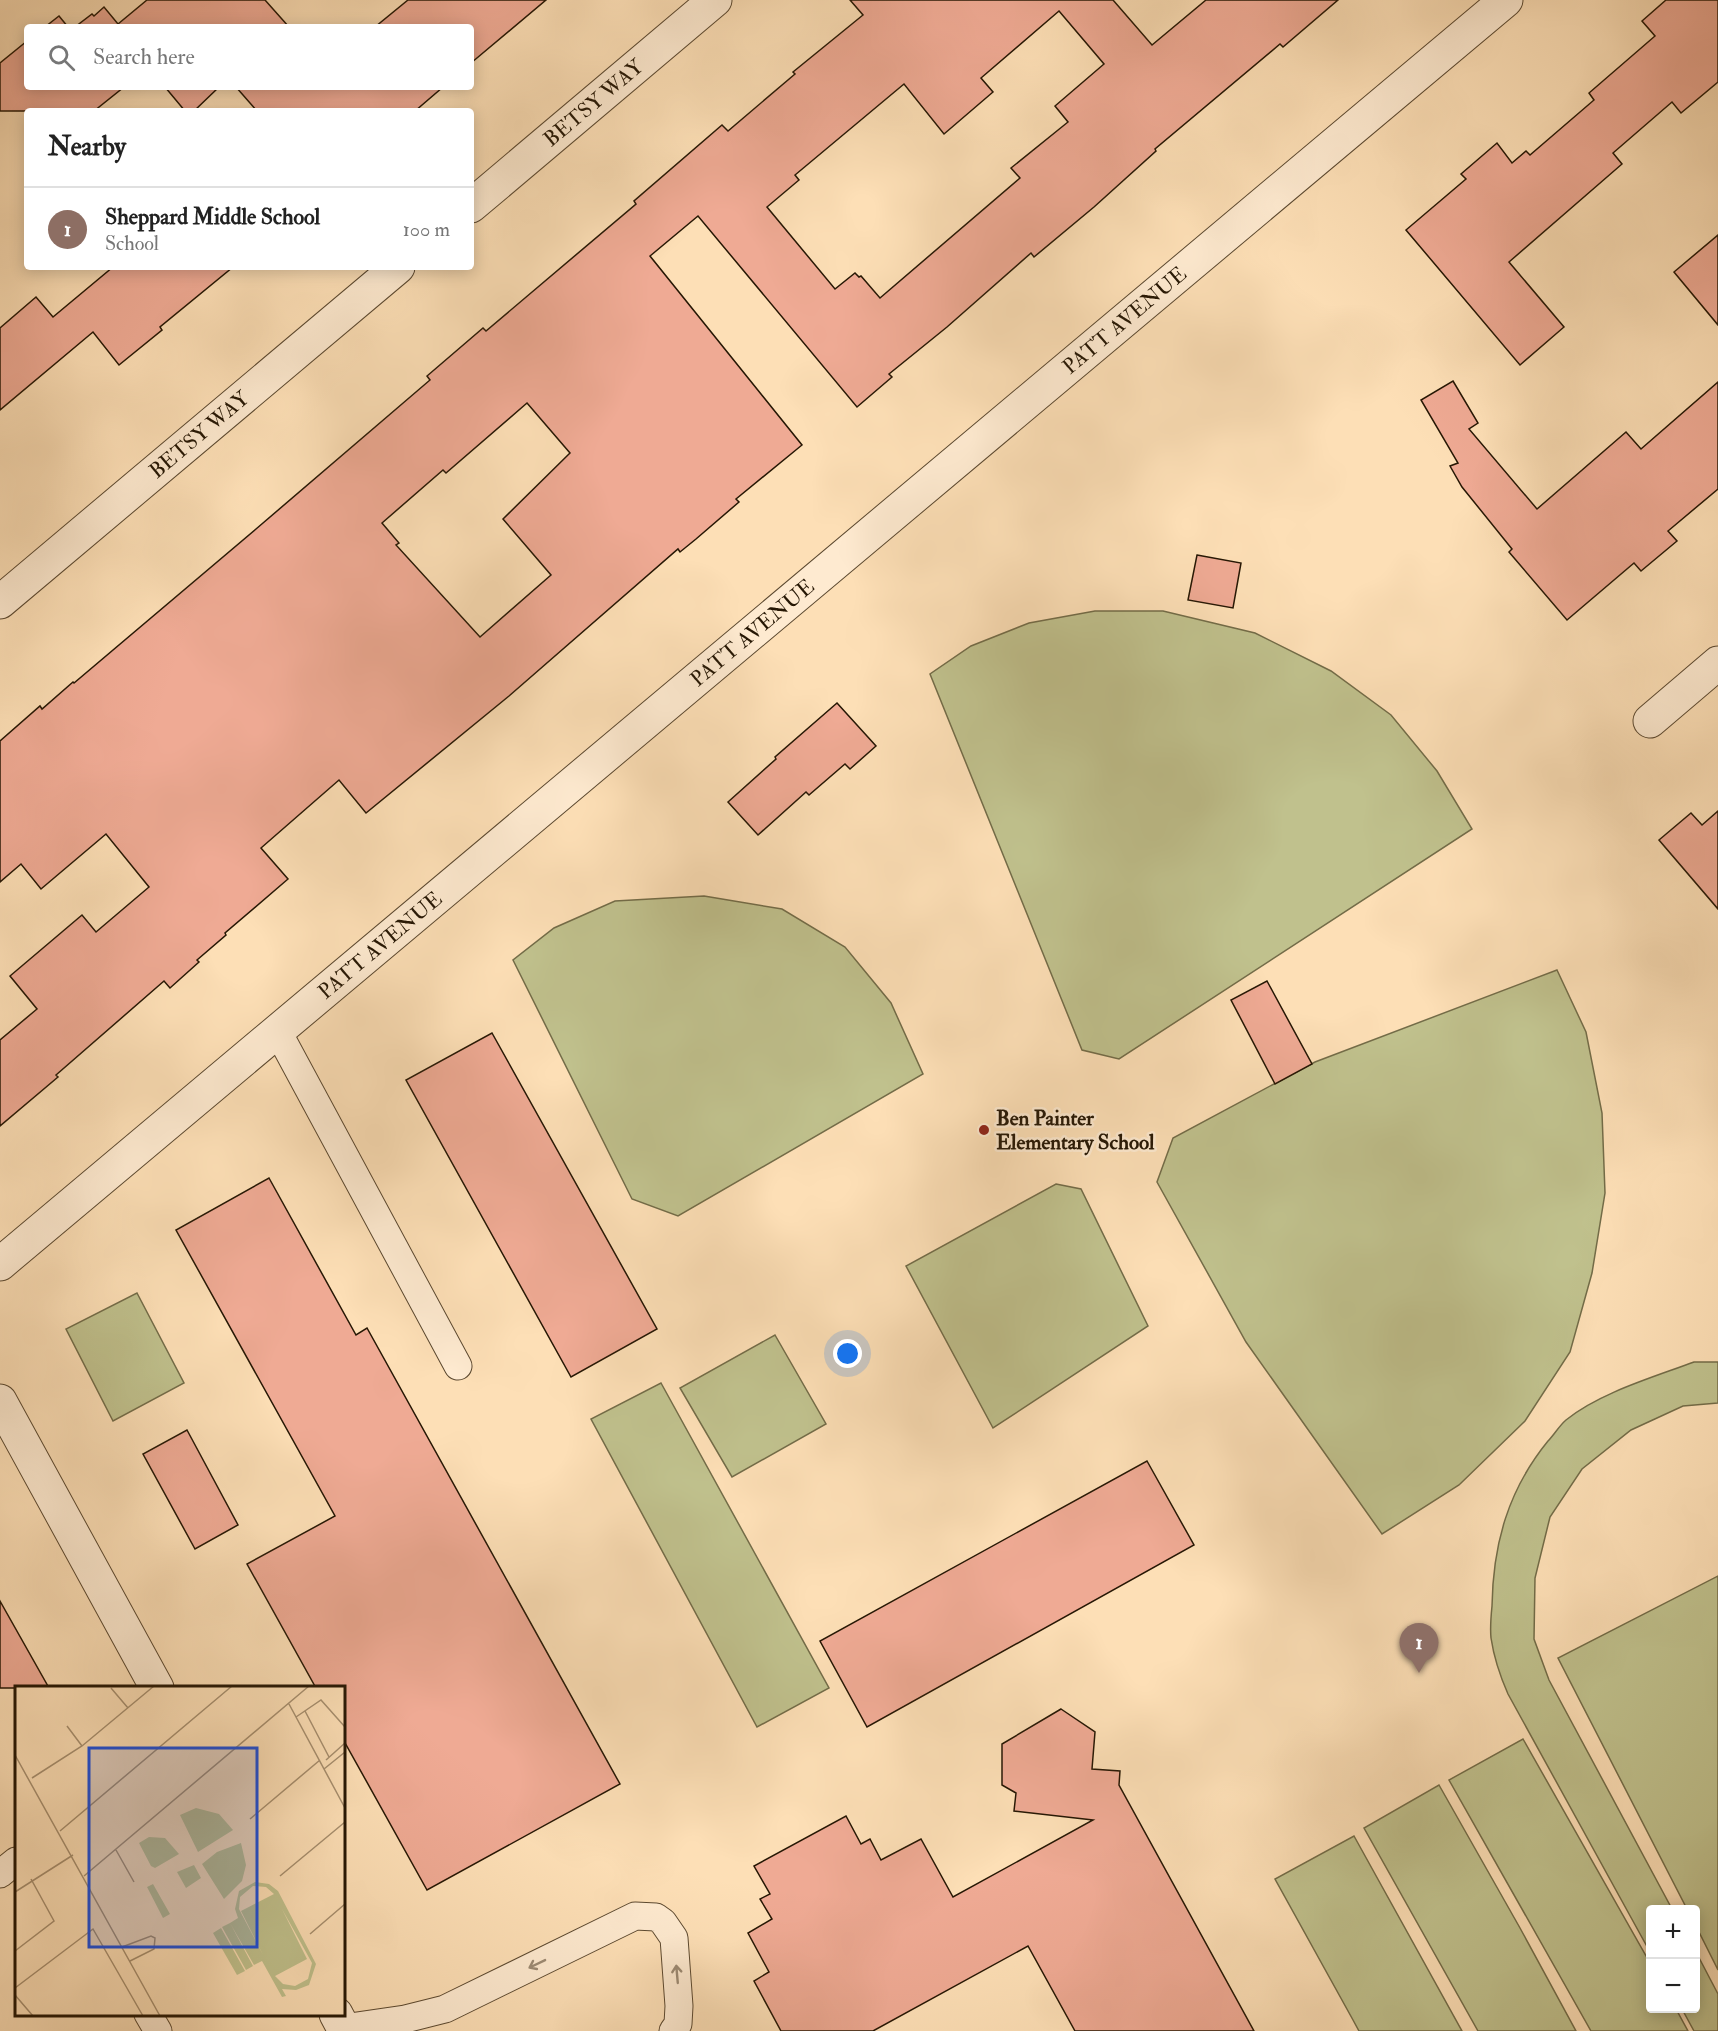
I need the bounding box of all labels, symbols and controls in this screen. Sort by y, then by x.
search box [24,24,474,90]
icon: search [45,41,78,74]
text: Search here [93,43,195,71]
street label: BETSY WAY [538,53,649,153]
text: Nearby [48,131,126,163]
text: Sheppard Middle School [105,203,320,231]
text: 1 [64,217,71,242]
text: 100 m [403,217,450,242]
text: School [105,231,159,256]
street label: PATT AVENUE [1057,261,1192,380]
street label: BETSY WAY [144,385,255,485]
street label: PATT AVENUE [685,573,820,693]
street label: PATT AVENUE [313,886,448,1005]
place label: Ben Painter Elementary School [996,1105,1155,1156]
marker: Ben Painter Elementary School [977,1123,991,1137]
your location [833,1339,862,1368]
pin: 1 [1400,1624,1438,1673]
inset map [15,1686,345,2016]
map controls [1646,1905,1700,2013]
button: + [1646,1905,1700,1959]
one-way arrow [528,1959,546,1970]
button: − [1646,1959,1700,2013]
one-way arrow [671,1965,682,1985]

